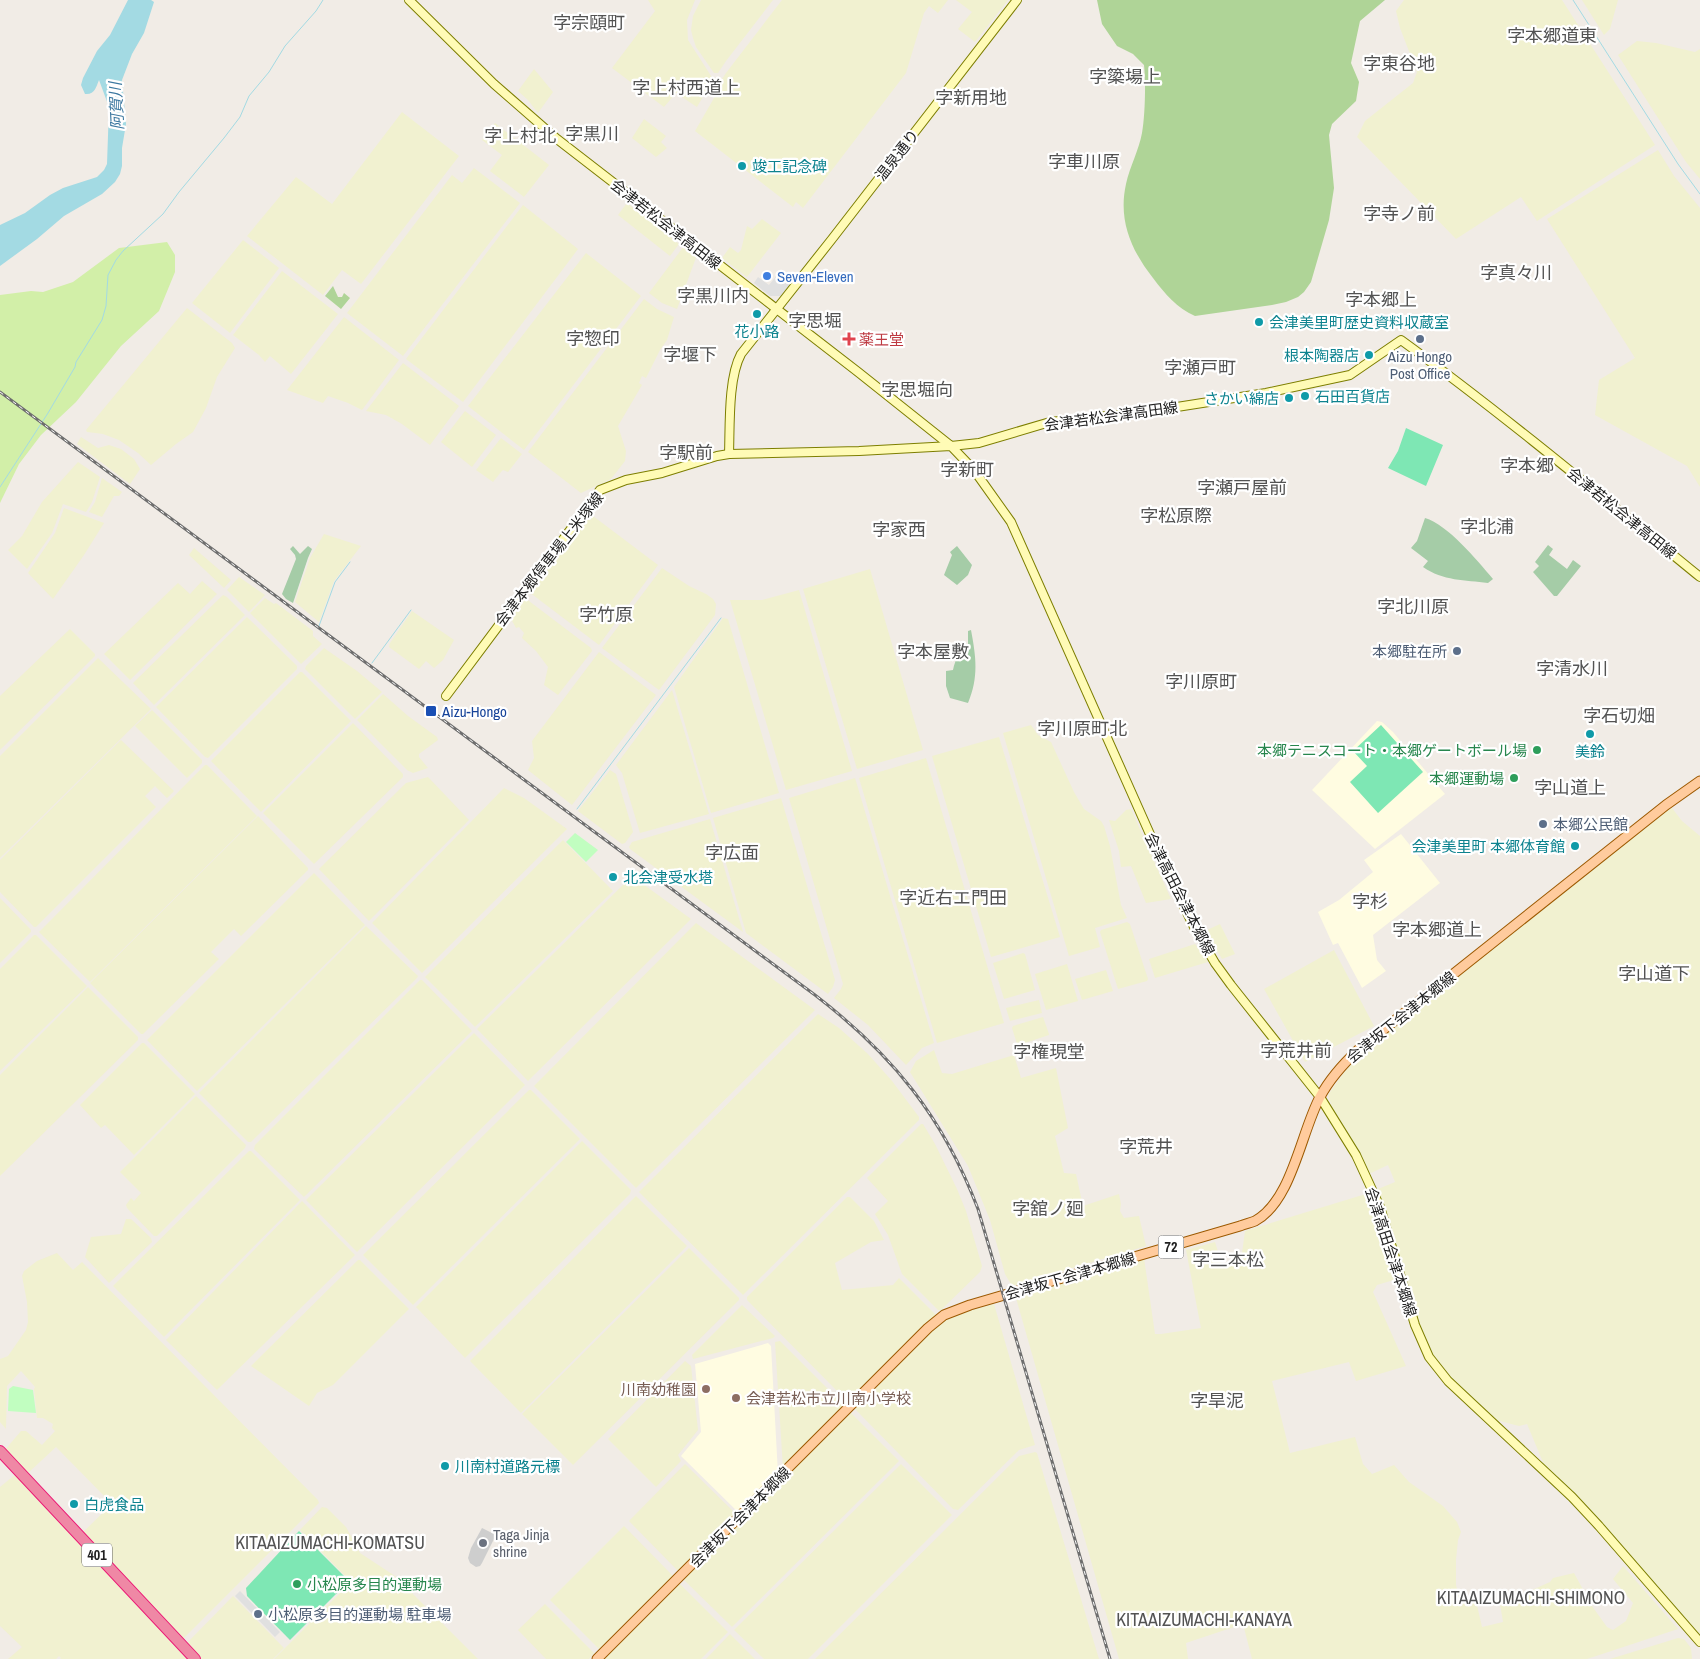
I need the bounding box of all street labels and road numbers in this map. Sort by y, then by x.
street label: 温泉通り [870,125,924,185]
street label: 会津若松会津高田線 [606,174,726,274]
street label: 会津若松会津高田線 [1043,396,1179,436]
street label: 会津若松会津高田線 [1563,462,1681,564]
street label: 会津本郷停車場上米塚線 [490,488,608,630]
street label: 会津高田会津本郷線 [1140,829,1220,959]
street label: 会津坂下会津本郷線 [1342,966,1460,1068]
street label: 会津高田会津本郷線 [1360,1185,1422,1319]
road number: 72 [1158,1236,1184,1258]
street label: 会津坂下会津本郷線 [1002,1247,1138,1305]
street label: 会津坂下会津本郷線 [685,1462,795,1572]
road number: 401 [82,1544,112,1566]

